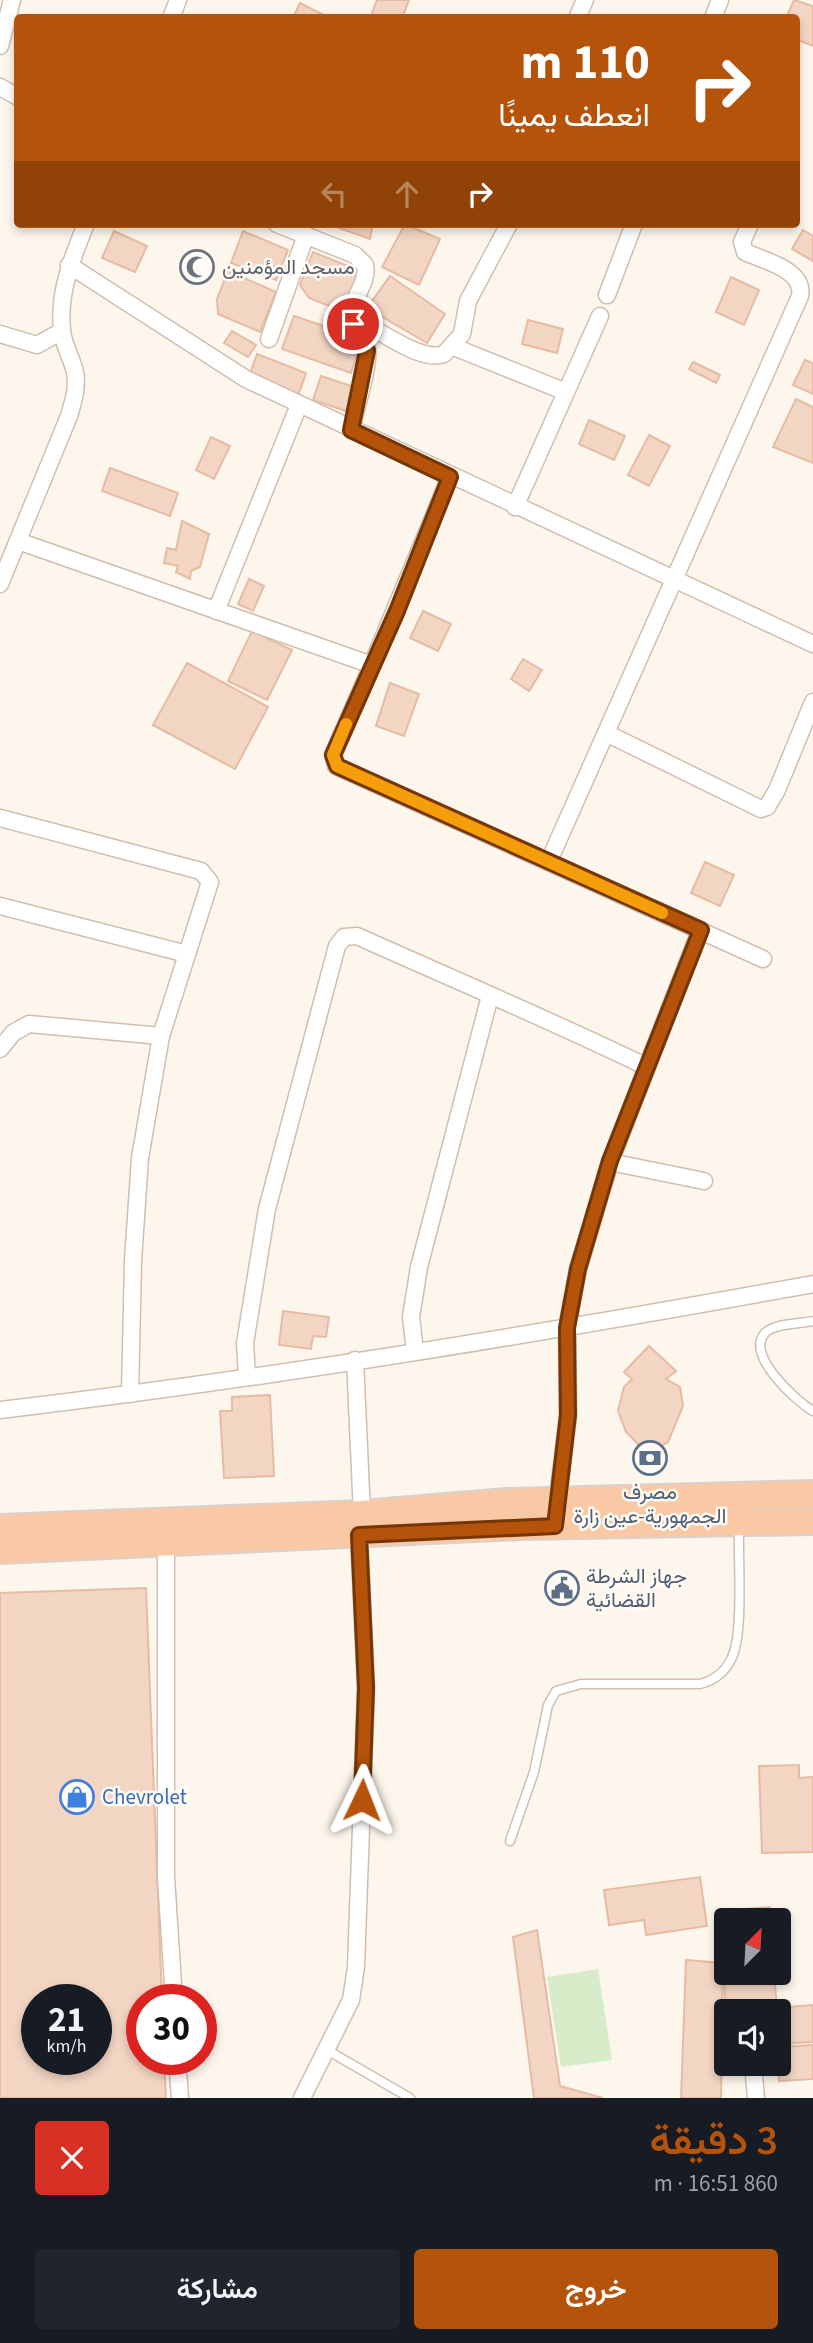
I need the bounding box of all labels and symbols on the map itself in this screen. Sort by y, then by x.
mosque icon: مسجد المؤمنين [178,248,216,286]
place label: مسجد المؤمنين [222,252,355,282]
pin [323,294,383,354]
bank icon: مصرف الجمهورية-عين زارة [631,1439,669,1477]
place label: مصرف الجمهورية-عين زارة [574,1477,726,1531]
place label: جهاز الشرطة القضائية [586,1561,687,1615]
public building icon: جهاز الشرطة القضائية [543,1569,581,1607]
position arrow [325,1763,399,1837]
shop icon: Chevrolet [58,1778,96,1816]
place label: Chevrolet [102,1782,187,1812]
north arrow [714,1908,791,1984]
speed limit sign: 30 [126,1984,217,2075]

